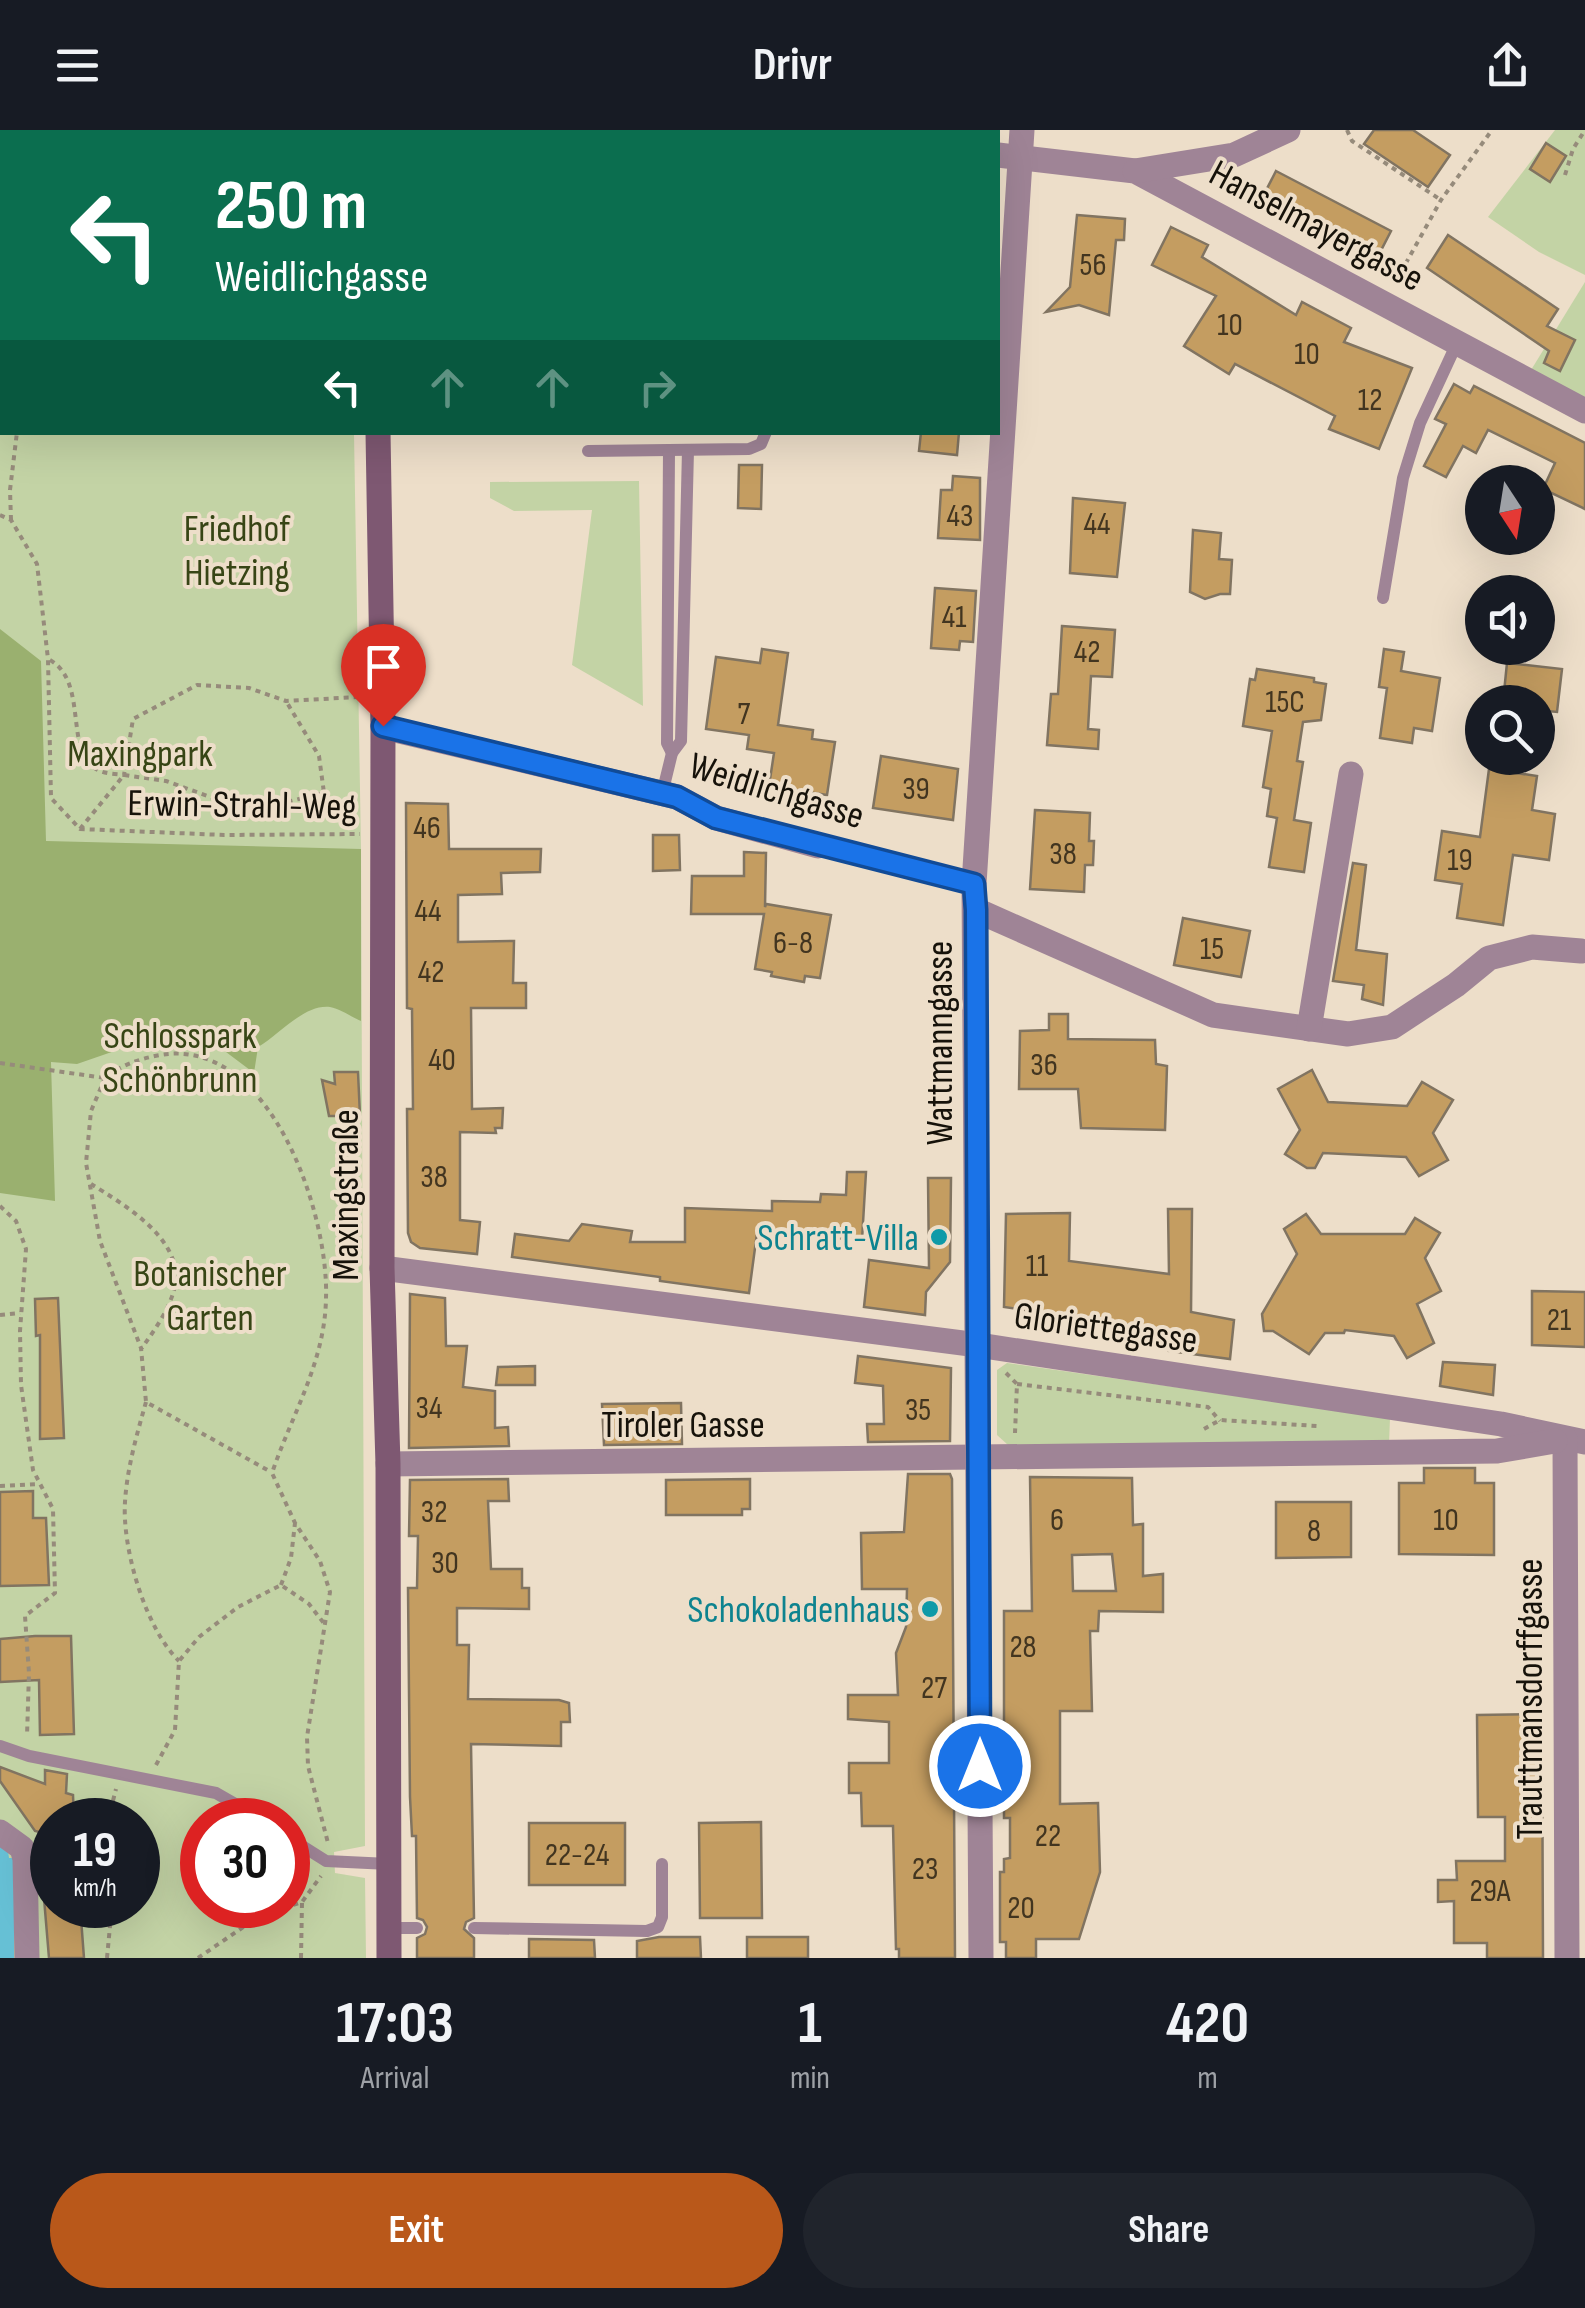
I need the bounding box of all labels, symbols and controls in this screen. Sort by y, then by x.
icon: menu [50,38,105,93]
text: Drivr [753,38,832,93]
icon: share [1480,38,1535,93]
street label: Hanselmayergasse [1202,151,1431,302]
text: 250 m [215,165,367,249]
icon: left [50,170,180,300]
house number: 56 [1080,246,1106,285]
text: Weidlichgasse [215,250,428,305]
house number: 10 [1217,306,1243,345]
house number: 10 [1294,335,1320,374]
icon: left [315,360,370,415]
icon: ahead [420,360,475,415]
icon: ahead [525,360,580,415]
icon: right [630,360,685,415]
house number: 12 [1358,381,1382,420]
north arrow [1465,465,1555,555]
map controls [1465,465,1555,775]
house number: 43 [947,497,973,536]
house number: 44 [1084,505,1110,544]
park label: Friedhof Hietzing [184,507,291,596]
button: sound [1465,575,1555,665]
house number: 41 [942,598,966,637]
pin [341,624,426,727]
house number: 42 [1074,633,1100,672]
icon: arrive [356,639,411,694]
house number: 15C [1265,683,1305,722]
button: search [1465,685,1555,775]
house number: 7 [738,695,751,734]
park label: Maxingpark [67,732,213,777]
street label: Weidlichgasse [684,744,869,839]
house number: 39 [902,770,930,809]
street label: Erwin-Strahl-Weg [127,781,357,830]
house number: 46 [413,809,441,848]
house number: 38 [1049,835,1077,874]
house number: 19 [1447,841,1473,880]
house number: 44 [415,892,441,931]
house number: 6-8 [773,924,813,963]
house number: 15 [1200,930,1224,969]
street label: Wattmanngasse [918,941,963,1145]
house number: 42 [418,953,444,992]
park label: Schlosspark Schönbrunn [103,1014,257,1103]
house number: 40 [428,1041,456,1080]
house number: 36 [1030,1046,1058,1085]
street label: Maxingstraße [324,1109,369,1281]
house number: 38 [420,1158,448,1197]
place label: Schratt-Villa [757,1216,919,1261]
marker: Schratt-Villa [928,1226,950,1248]
house number: 11 [1026,1247,1048,1286]
park label: Botanischer Garten [133,1252,287,1341]
street label: Gloriettegasse [1011,1293,1200,1364]
house number: 21 [1547,1301,1571,1340]
house number: 34 [416,1389,442,1428]
house number: 35 [905,1391,931,1430]
street label: Tiroler Gasse [601,1403,765,1448]
house number: 32 [421,1493,447,1532]
house number: 6 [1050,1501,1064,1540]
house number: 10 [1433,1501,1459,1540]
house number: 8 [1307,1512,1321,1551]
house number: 30 [431,1544,459,1583]
street label: Trauttmansdorffgasse [1508,1558,1553,1840]
place label: Schokoladenhaus [687,1588,910,1633]
marker: Schokoladenhaus [919,1598,941,1620]
house number: 28 [1009,1628,1037,1667]
house number: 27 [921,1669,947,1708]
position arrow [928,1714,1032,1818]
speed limit sign: 30 [180,1798,310,1928]
house number: 22 [1035,1817,1061,1856]
text: 19 [73,1821,117,1881]
house number: 22-24 [545,1836,609,1875]
house number: 23 [912,1850,938,1889]
house number: 29A [1469,1872,1511,1911]
text: km/h [73,1873,117,1904]
house number: 20 [1007,1889,1035,1928]
text: 17:03 [336,1988,454,2060]
text: 1 [798,1988,822,2060]
text: 420 [1166,1988,1249,2060]
text: Arrival [361,2059,429,2098]
text: min [790,2059,830,2098]
text: m [1197,2059,1218,2098]
button: Exit [50,2173,783,2288]
button: Share [803,2173,1535,2288]

